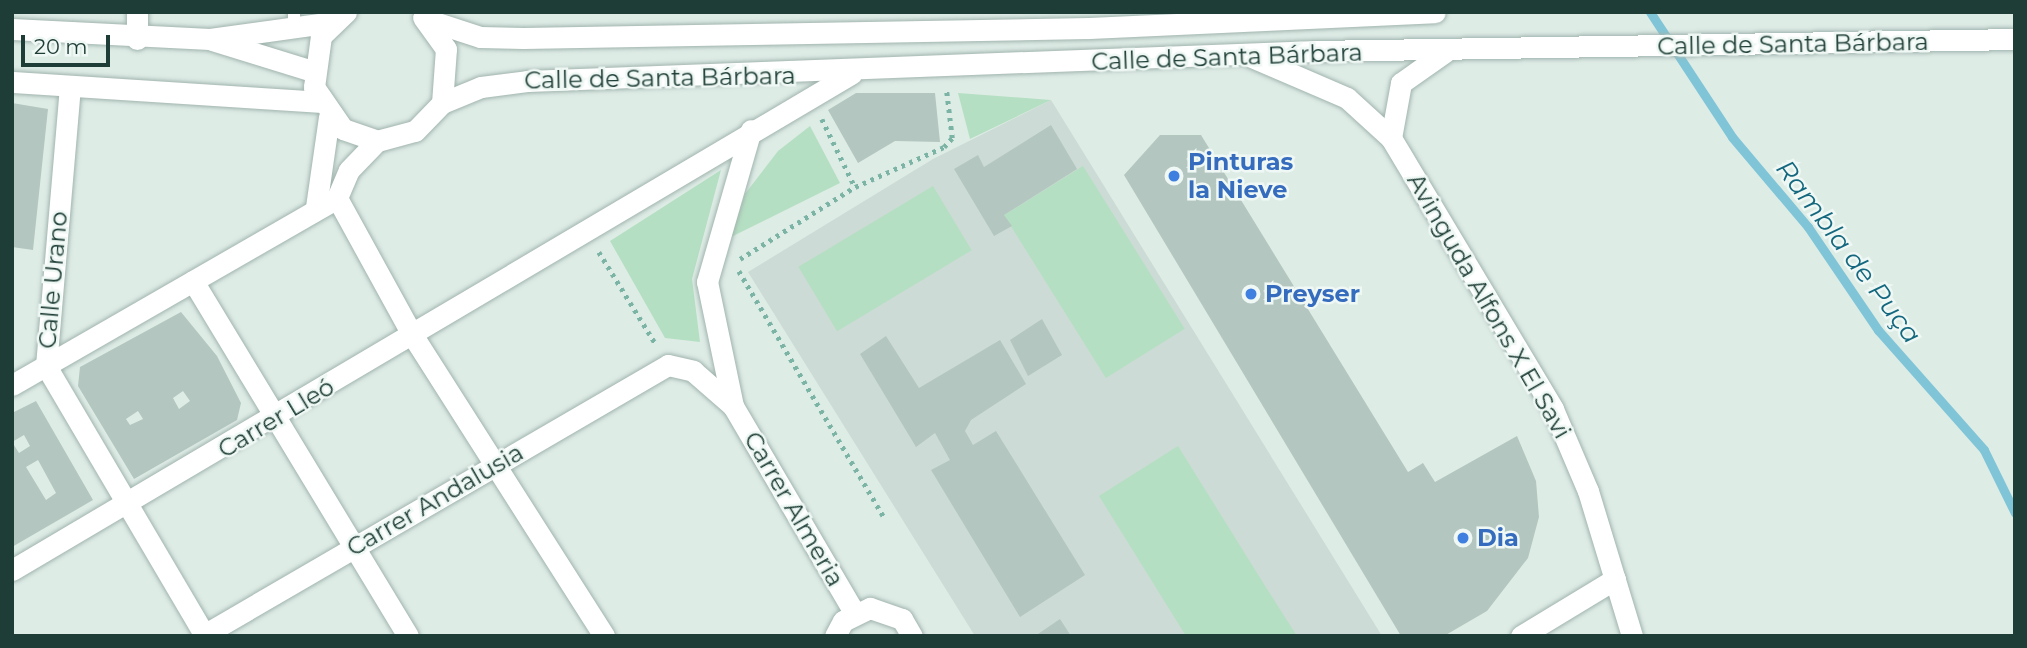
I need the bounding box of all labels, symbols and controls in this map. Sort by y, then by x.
scale bar [24,21,114,65]
street label: Calle de Santa Bárbara [1657,27,1929,61]
text: 20 m [34,34,88,59]
street label: Calle de Santa Bárbara [1091,38,1363,76]
street label: Calle de Santa Bárbara [524,61,796,95]
place label: Pinturas la Nieve [1188,148,1293,204]
water label: Rambla de Puça [1769,154,1927,350]
marker: Pinturas la Nieve [1166,168,1182,184]
street label: Avinguda Alfons X El Savi [1401,168,1577,444]
street label: Calle Urano [33,210,73,350]
place label: Preyser [1265,280,1360,308]
marker: Preyser [1243,286,1259,302]
street label: Carrer Lleó [213,372,339,464]
street label: Carrer Almeria [738,427,850,591]
street label: Carrer Andalusia [342,438,528,562]
place label: Dia [1477,524,1519,552]
marker: Dia [1455,530,1471,546]

